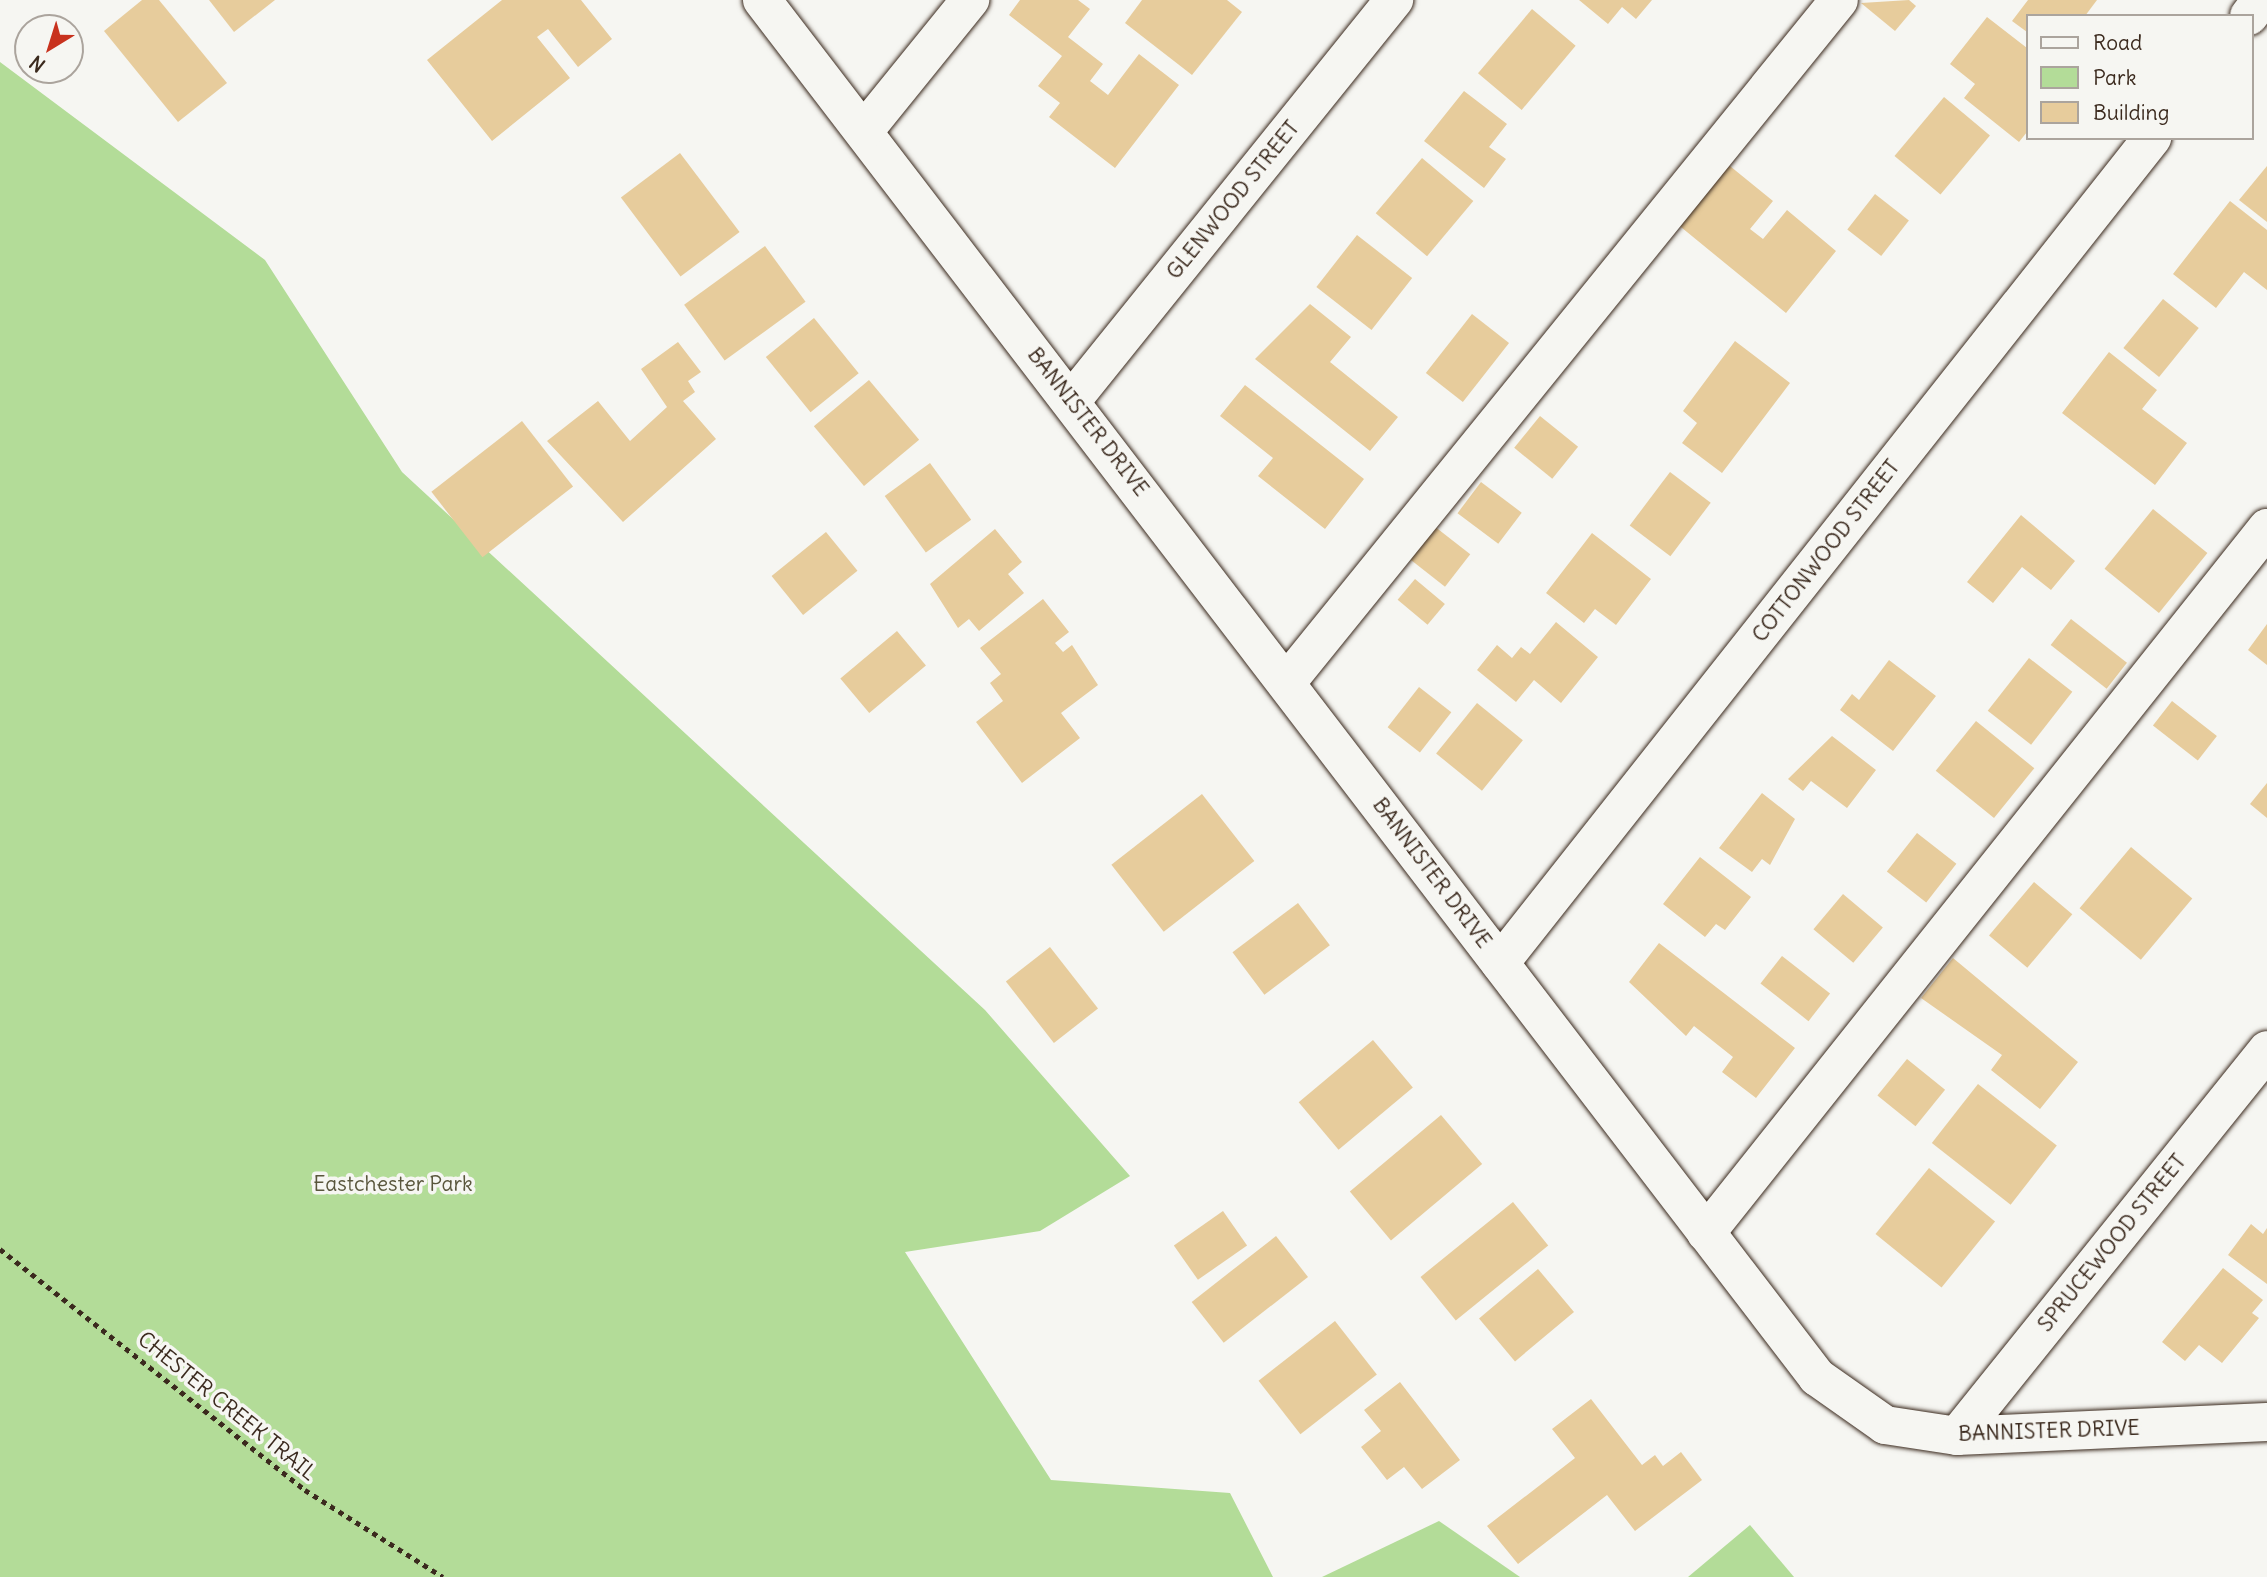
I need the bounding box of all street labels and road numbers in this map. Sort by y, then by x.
street label: GLENWOOD STREET [1161,116,1305,284]
street label: BANNISTER DRIVE [1022,343,1154,501]
street label: COTTONWOOD STREET [1747,455,1905,647]
street label: BANNISTER DRIVE [1367,793,1497,953]
street label: SPRUCEWOOD STREET [2033,1149,2191,1337]
street label: CHESTER CREEK TRAIL [133,1326,321,1486]
street label: BANNISTER DRIVE [1958,1415,2140,1447]

